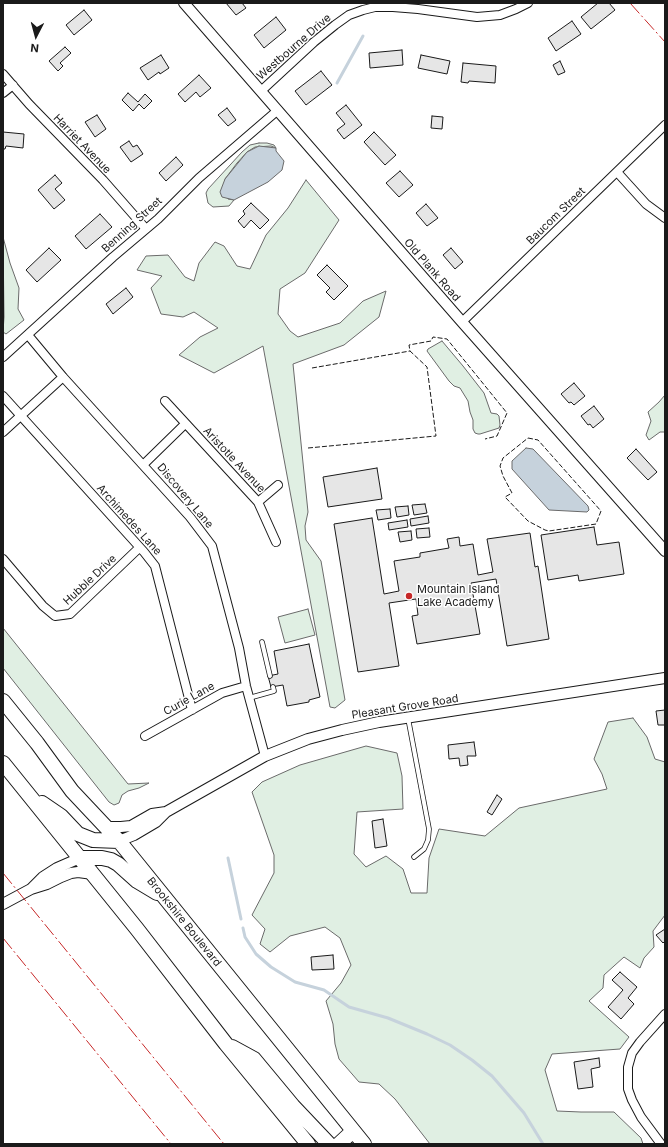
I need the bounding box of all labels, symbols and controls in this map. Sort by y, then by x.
street label: Westbourne Drive [254,11,334,83]
north arrow [16,16,56,56]
text: N [30,41,40,55]
street label: Harriet Avenue [50,112,114,176]
street label: Baucom Street [524,185,588,247]
street label: Benning Street [99,194,165,256]
street label: Old Plank Road [401,236,463,304]
street label: Aristotle Avenue [200,424,268,496]
street label: Discovery Lane [154,461,216,531]
street label: Archimedes Lane [94,482,164,558]
street label: Hubble Drive [61,552,119,608]
place label: Mountain Island Lake Academy [417,583,499,609]
marker: Mountain Island Lake Academy [404,591,414,601]
street label: Curie Lane [161,680,217,718]
street label: Pleasant Grove Road [351,692,459,722]
street label: Brookshire Boulevard [144,875,224,969]

